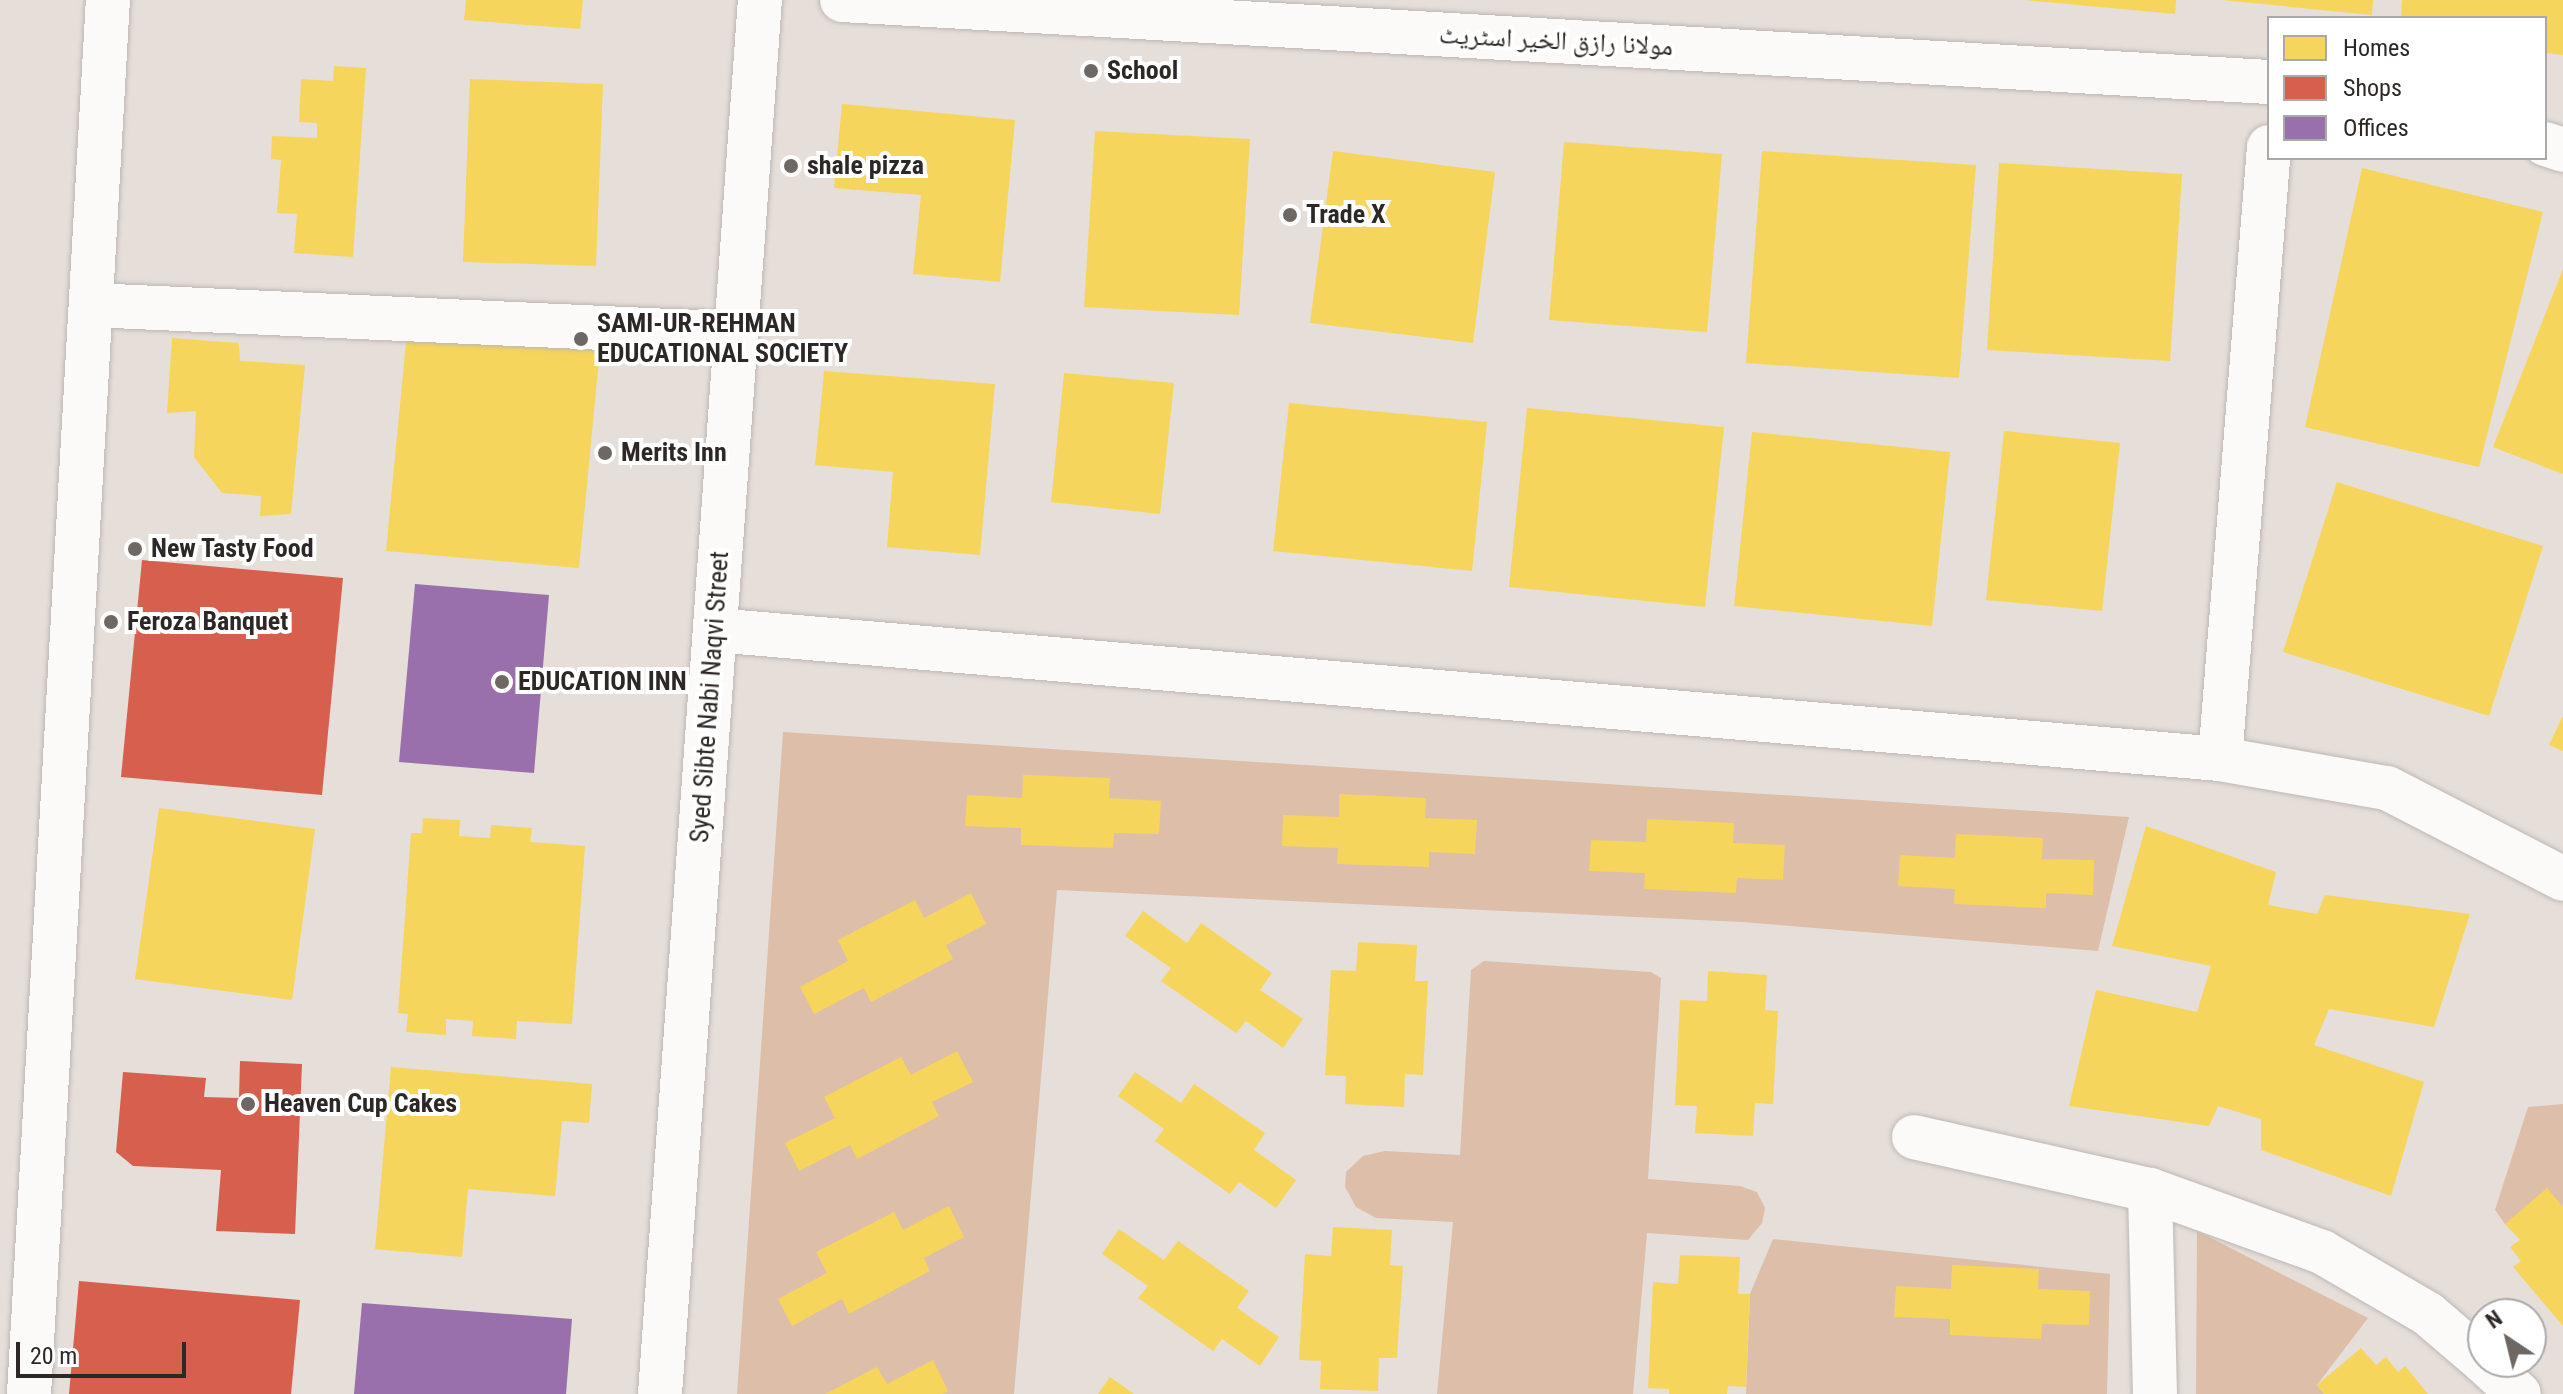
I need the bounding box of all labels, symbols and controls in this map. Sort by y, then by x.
legend [2267,16,2547,160]
street label: مولانا رازق الخیر اسٹریٹ [1438,19,1674,63]
text: Homes [2343,34,2410,62]
place label: School [1107,55,1178,87]
marker: School [1082,62,1100,80]
text: Shops [2343,74,2402,102]
text: Offices [2343,114,2409,142]
place label: shale pizza [807,150,924,182]
marker: shale pizza [782,157,800,175]
place label: Trade X [1306,199,1386,231]
marker: Trade X [1281,206,1299,224]
place label: SAMI-UR-REHMAN EDUCATIONAL SOCIETY [597,308,848,370]
marker: SAMI-UR-REHMAN EDUCATIONAL SOCIETY [572,330,590,348]
place label: Merits Inn [621,437,727,469]
marker: Merits Inn [596,444,614,462]
place label: New Tasty Food [151,533,314,565]
marker: New Tasty Food [126,540,144,558]
street label: Syed Sibte Nabi Naqvi Street [684,550,736,844]
place label: Feroza Banquet [127,606,288,638]
marker: Feroza Banquet [102,613,120,631]
place label: EDUCATION INN [518,666,687,698]
marker: EDUCATION INN [493,673,511,691]
place label: Heaven Cup Cakes [264,1088,457,1120]
marker: Heaven Cup Cakes [239,1095,257,1113]
north arrow [2467,1298,2547,1378]
text: N [2481,1305,2507,1334]
scale bar [20,1326,190,1376]
text: 20 m [30,1342,77,1370]

